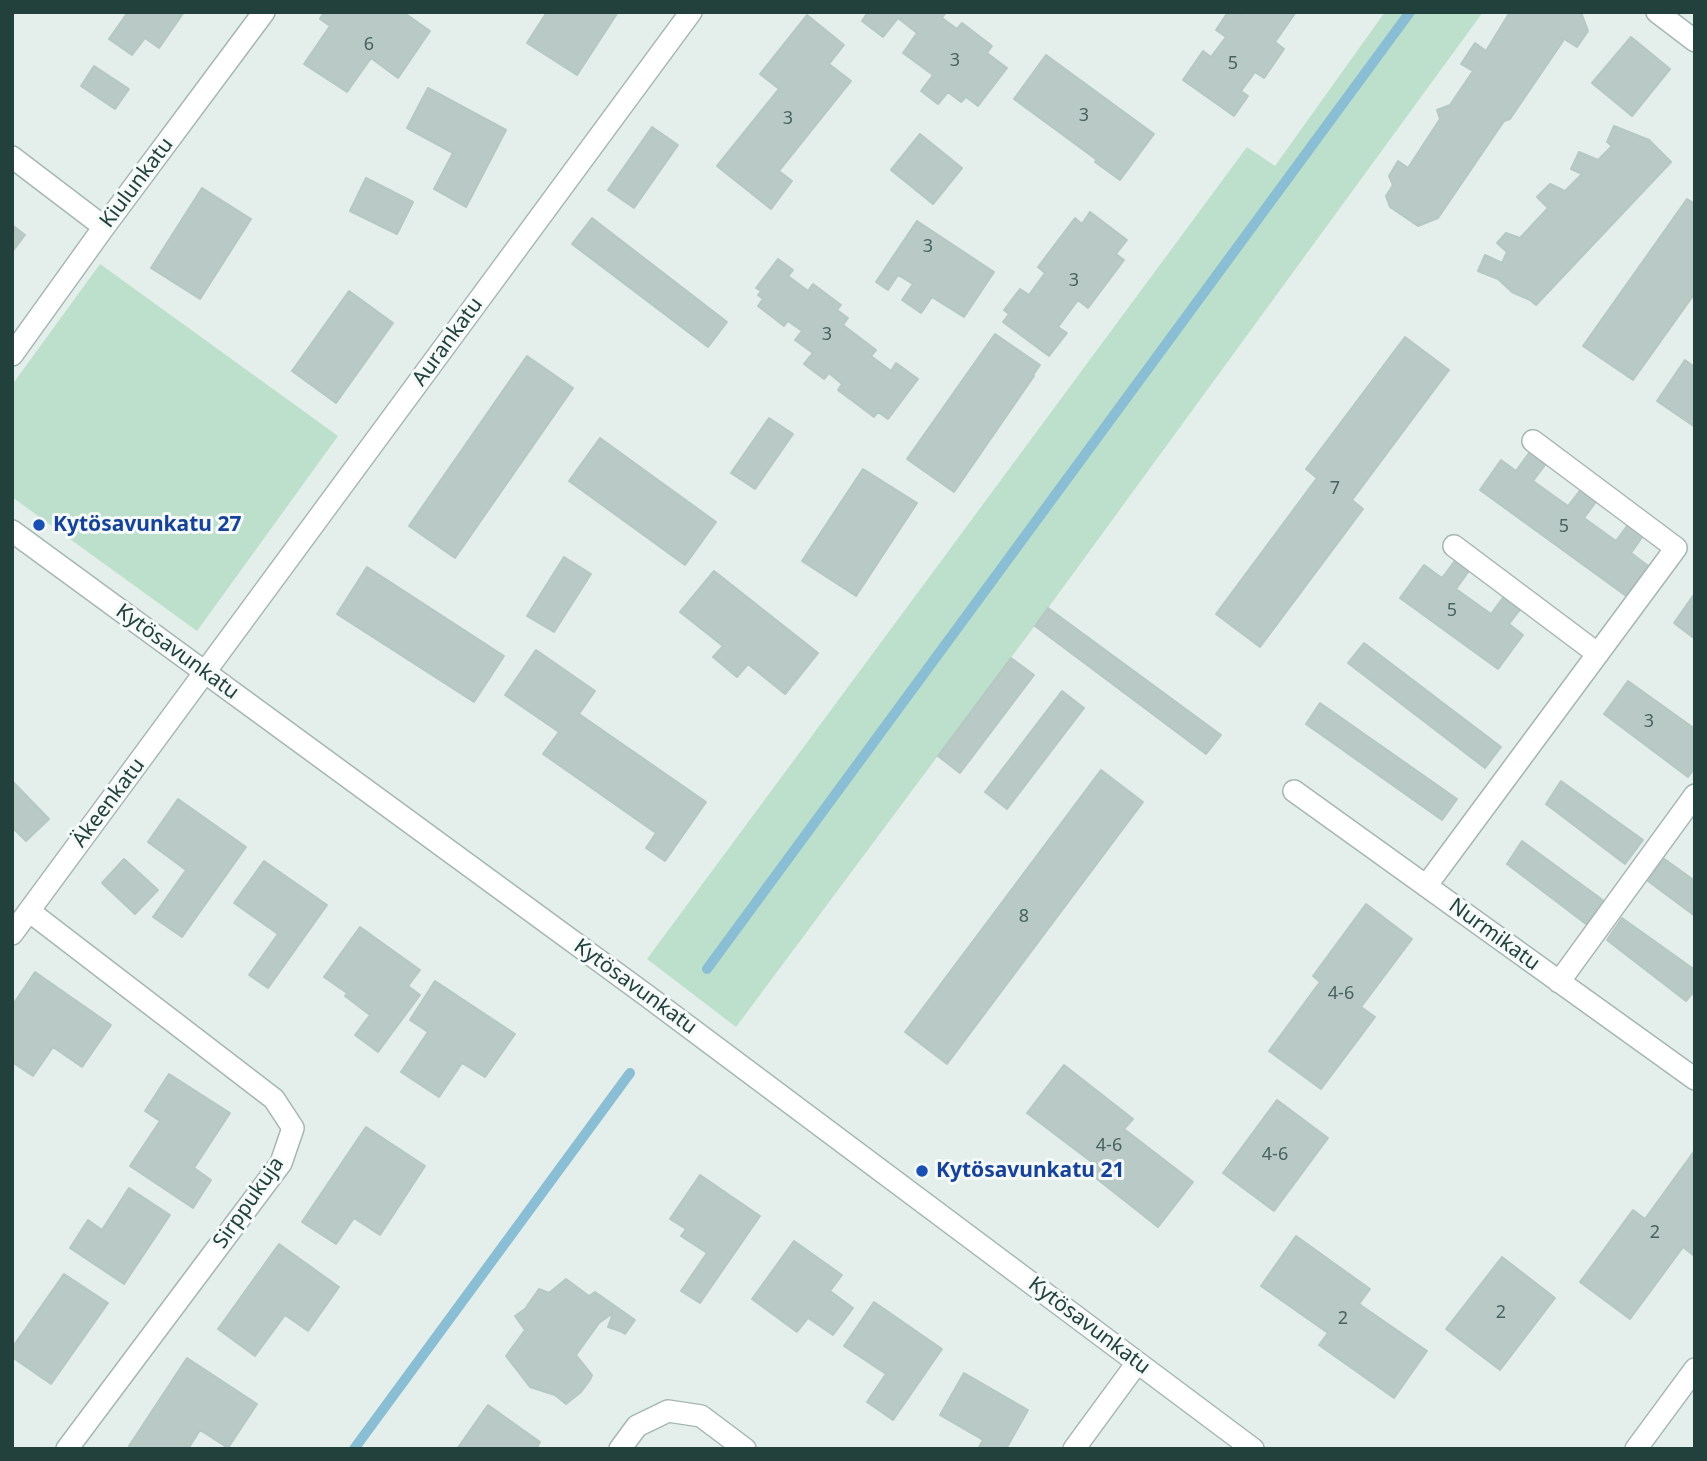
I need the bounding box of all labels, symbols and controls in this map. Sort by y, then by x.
house number: 6 [364,34,374,56]
house number: 3 [950,50,960,72]
house number: 5 [1228,53,1238,75]
house number: 3 [1079,105,1089,127]
house number: 3 [783,108,793,130]
street label: Kiulunkatu [95,133,179,233]
house number: 3 [923,236,933,258]
house number: 3 [1069,270,1079,292]
street label: Aurankatu [408,293,488,391]
house number: 3 [822,324,832,346]
house number: 7 [1330,478,1340,500]
place label: Kytösavunkatu 27 [53,512,241,538]
house number: 5 [1559,516,1569,538]
marker: Kytösavunkatu 27 [31,517,47,533]
street label: Kytösavunkatu [111,599,243,705]
house number: 5 [1447,600,1457,622]
house number: 3 [1644,711,1654,733]
street label: Äkeenkatu [67,754,151,852]
street label: Nurmikatu [1444,894,1544,976]
house number: 8 [1019,906,1029,928]
street label: Kytösavunkatu [569,934,701,1040]
house number: 4-6 [1328,983,1354,1005]
house number: 4-6 [1096,1135,1122,1157]
house number: 4-6 [1262,1144,1288,1166]
street label: Sirppukuja [208,1152,290,1254]
place label: Kytösavunkatu 21 [936,1158,1124,1184]
marker: Kytösavunkatu 21 [914,1163,930,1179]
house number: 2 [1650,1222,1660,1244]
street label: Kytösavunkatu [1023,1272,1155,1380]
house number: 2 [1496,1302,1506,1324]
house number: 2 [1338,1308,1348,1330]

